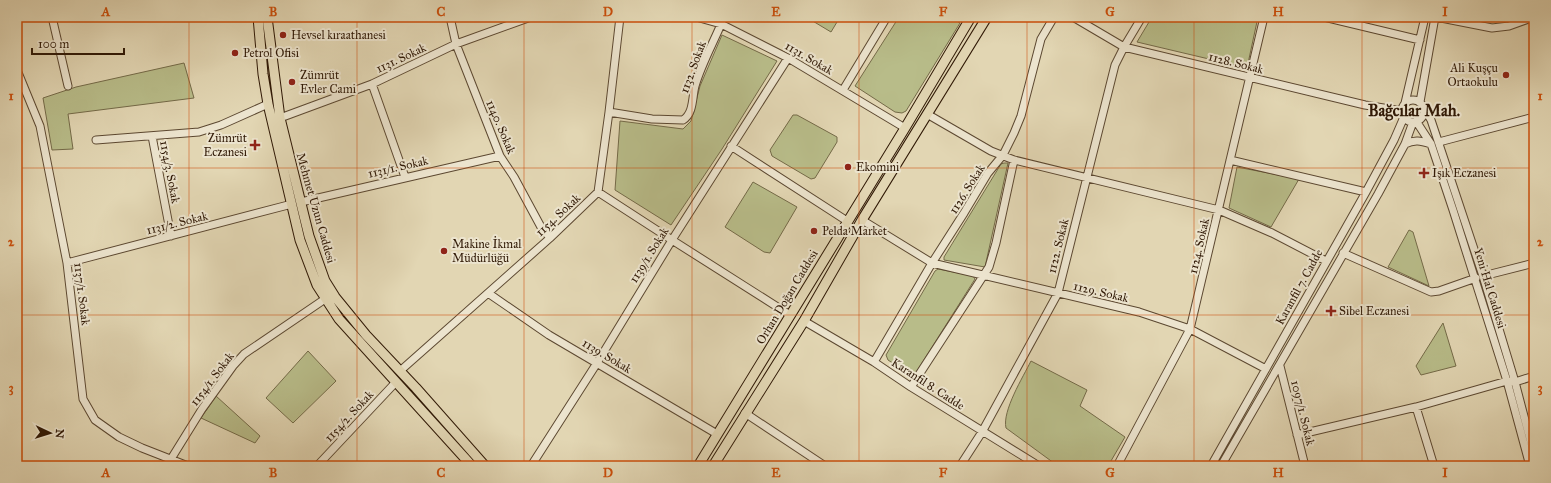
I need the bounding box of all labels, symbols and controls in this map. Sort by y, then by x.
text: A [101,4,111,20]
text: B [269,4,278,20]
text: C [437,4,446,20]
text: D [603,4,613,20]
text: E [771,4,781,20]
text: F [939,4,948,20]
text: G [1105,4,1115,20]
text: H [1272,4,1284,20]
text: I [1442,4,1448,20]
place label: Hevsel kıraathanesi [291,28,387,42]
scale bar [32,30,124,56]
marker: Hevsel kıraathanesi [278,30,288,40]
text: 100 m [38,37,69,51]
street label: 1132. Sokak [677,39,709,95]
street label: 1131. Sokak [782,39,836,78]
street label: 1131. Sokak [374,40,428,76]
place label: Petrol Ofisi [243,46,300,60]
marker: Petrol Ofisi [230,48,240,58]
street label: 1128. Sokak [1207,49,1265,77]
place label: Ali Kuşçu Ortaokulu [1447,61,1499,89]
place label: Zümrüt Evler Cami [300,68,357,96]
marker: Ali Kuşçu Ortaokulu [1501,70,1511,80]
marker: Zümrüt Evler Cami [287,77,297,87]
text: 1 [8,88,14,104]
text: 1 [1537,88,1543,104]
street label: 1140. Sokak [483,98,519,157]
district label: Bağcılar Mah. [1368,101,1460,121]
place label: Zümrüt Eczanesi [204,131,248,159]
street label: 1154/3. Sokak [157,139,183,205]
marker: Zümrüt Eczanesi [250,140,260,150]
street label: Mehmet Uzun Caddesi [294,151,339,265]
street label: 1131/1. Sokak [367,153,430,181]
place label: Ekomini [856,160,900,174]
street label: 1126. Sokak [946,161,988,216]
marker: Ekomini [843,162,853,172]
place label: Işık Eczanesi [1432,166,1497,180]
marker: Işık Eczanesi [1419,168,1429,178]
street label: 1154. Sokak [533,191,584,239]
street label: 1131/2. Sokak [145,209,210,237]
street label: 1124. Sokak [1186,216,1212,275]
street label: 1122. Sokak [1044,217,1072,275]
street label: 1139/1. Sokak [626,224,672,285]
place label: Pelda Market [822,224,888,238]
marker: Pelda Market [809,226,819,236]
text: 2 [8,234,15,250]
text: 2 [1537,234,1544,250]
place label: Makine İkmal Müdürlüğü [452,236,522,266]
marker: Makine İkmal Müdürlüğü [439,246,449,256]
street label: Yeni Hal Caddesi [1471,246,1509,331]
street label: Orhan Doğan Caddesi [753,247,822,347]
street label: Karanfil 7. Cadde [1273,247,1325,327]
street label: 1137/1. Sokak [71,262,93,326]
street label: 1129. Sokak [1072,279,1130,305]
place label: Sibel Eczanesi [1339,304,1410,318]
marker: Sibel Eczanesi [1326,306,1336,316]
street label: 1139. Sokak [580,336,635,376]
street label: 1154/1. Sokak [187,349,237,409]
street label: Karanfil 8. Cadde [889,355,967,413]
street label: 1097/1. Sokak [1288,379,1318,447]
text: 3 [8,380,14,396]
text: 3 [1537,380,1543,396]
street label: 1154/2. Sokak [322,387,377,445]
north arrow [30,413,70,453]
text: N [53,429,66,439]
text: A [101,465,111,481]
text: B [269,465,278,481]
text: C [437,465,446,481]
text: D [603,465,613,481]
text: E [771,465,781,481]
text: F [939,465,948,481]
text: G [1105,465,1115,481]
text: H [1272,465,1284,481]
text: I [1442,465,1448,481]

